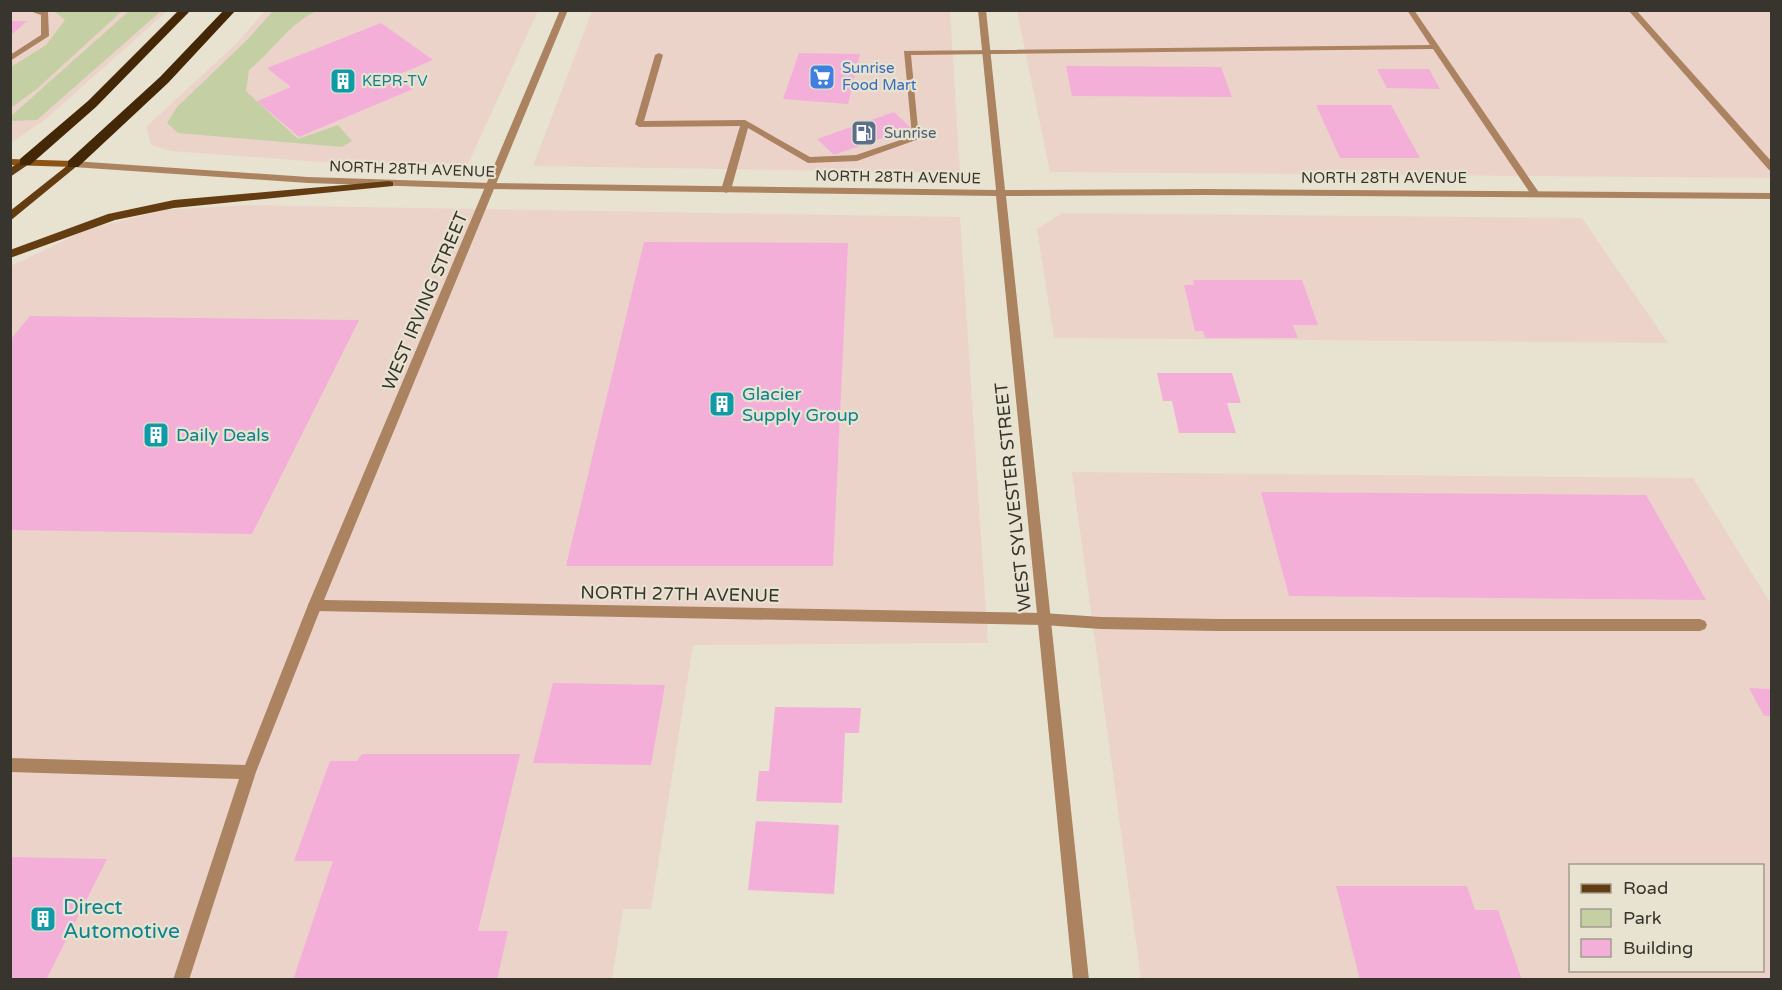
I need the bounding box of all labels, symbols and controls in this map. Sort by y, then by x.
place label: Sunrise Food Mart [842,59,917,94]
supermarket icon: Sunrise Food Mart [807,62,837,92]
building icon: KEPR-TV [328,66,358,96]
place label: KEPR-TV [362,72,428,90]
fuel station icon: Sunrise [849,118,879,148]
place label: Sunrise [884,124,937,142]
street label: NORTH 28TH AVENUE [329,157,495,181]
street label: NORTH 28TH AVENUE [815,167,981,187]
street label: NORTH 28TH AVENUE [1301,169,1467,187]
street label: WEST IRVING STREET [377,208,473,394]
street label: WEST SYLVESTER STREET [990,381,1036,613]
place label: Glacier Supply Group [742,383,859,426]
building icon: Glacier Supply Group [707,389,737,419]
building icon: Daily Deals [141,420,171,450]
place label: Daily Deals [176,424,269,446]
street label: NORTH 27TH AVENUE [580,581,780,607]
legend [1569,864,1764,972]
text: Road [1623,877,1668,899]
place label: Direct Automotive [63,895,180,944]
building icon: Direct Automotive [28,904,58,934]
text: Park [1623,907,1662,929]
text: Building [1623,937,1693,959]

